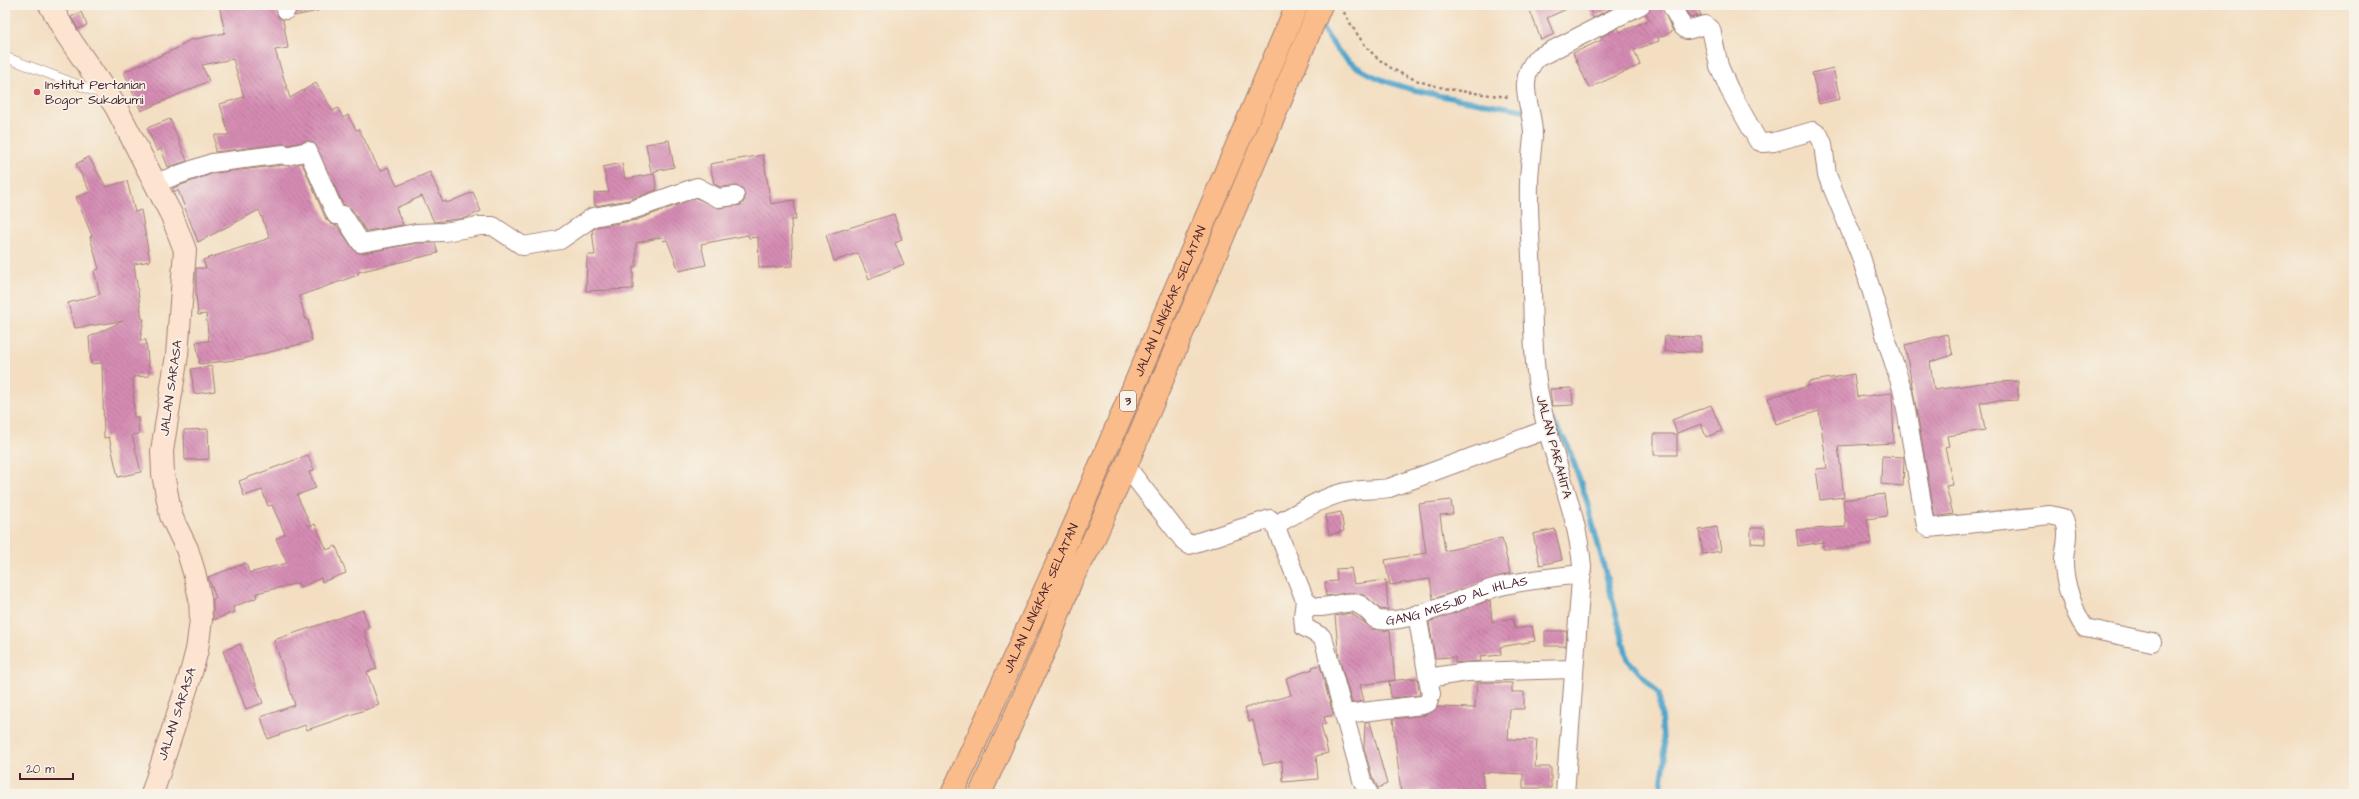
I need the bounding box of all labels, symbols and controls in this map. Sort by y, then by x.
place label: Institut Pertanian Bogor Sukabumi [45,76,146,110]
marker: Institut Pertanian Bogor Sukabumi [32,87,42,97]
street label: JALAN LINGKAR SELATAN [1130,223,1211,380]
street label: JALAN SARASA [155,338,187,437]
road number: 3 [1120,391,1136,411]
street label: JALAN PARAHITA [1532,393,1577,501]
street label: JALAN LINGKAR SELATAN [999,521,1083,676]
street label: GANG MESJID AL IHLAS [1385,572,1529,630]
street label: JALAN SARASA [153,665,201,763]
scale bar [20,755,73,781]
text: 20 m [26,761,55,778]

